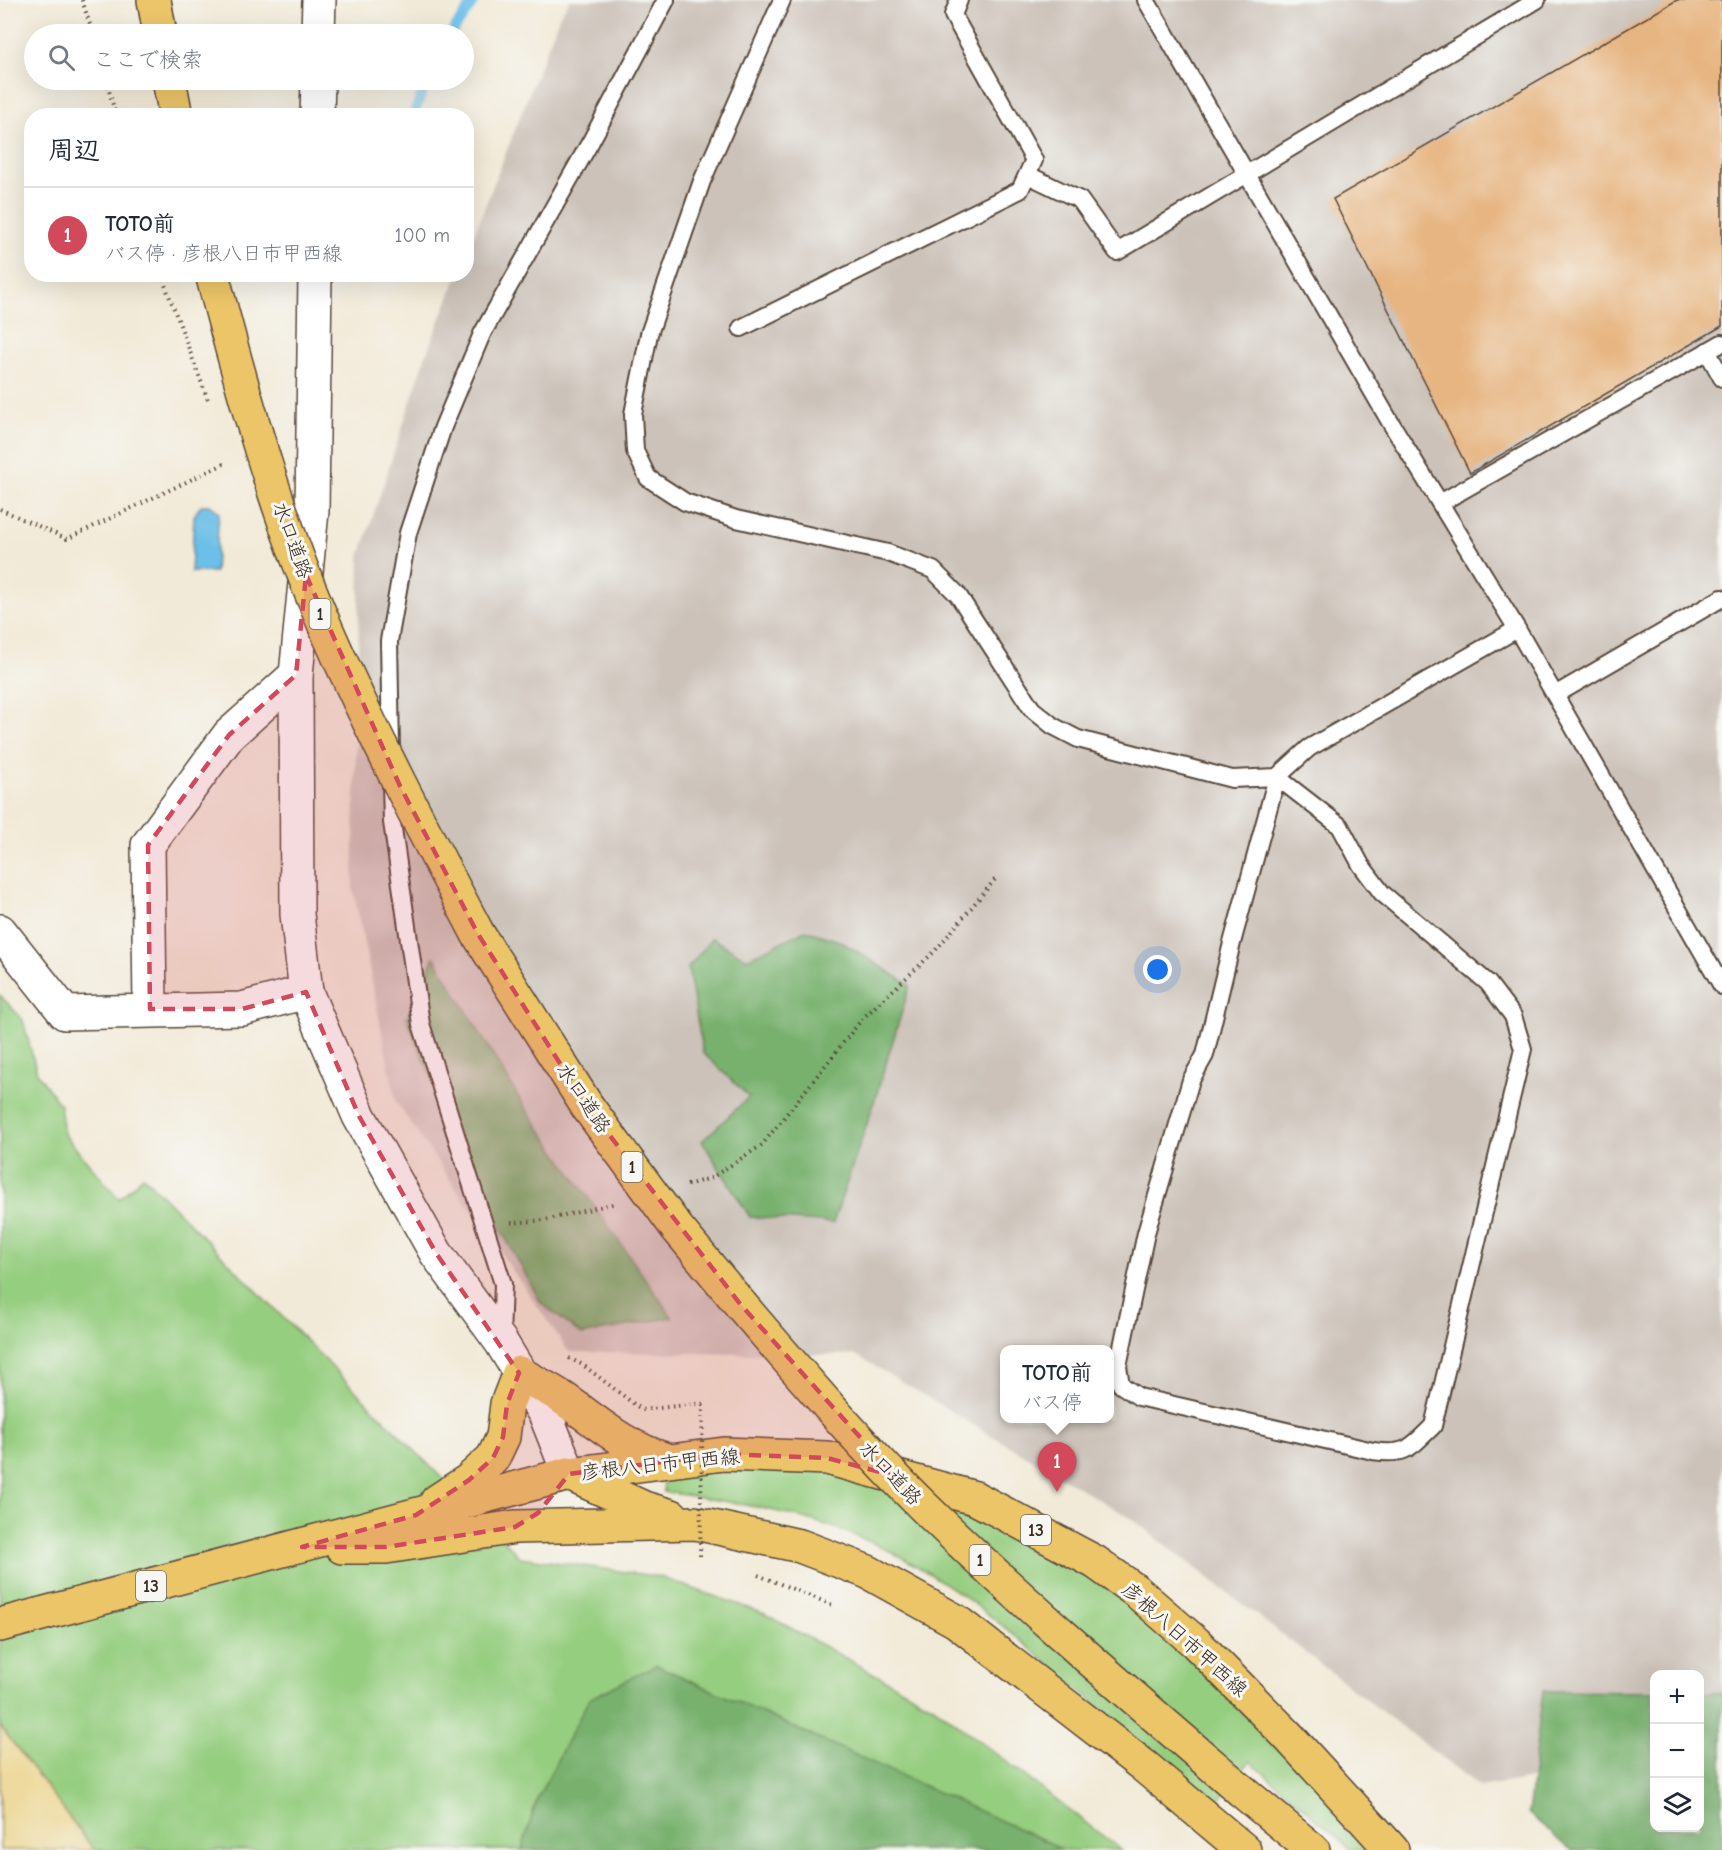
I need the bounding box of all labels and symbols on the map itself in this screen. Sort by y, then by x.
street label: 水口道路 [268,499,317,582]
road number: 1 [310,599,330,629]
your location [1143,955,1172,984]
street label: 水口道路 [552,1059,615,1138]
road number: 1 [622,1152,642,1182]
street label: 水口道路 [855,1437,927,1510]
pin: 1 [1038,1442,1076,1492]
street label: 彦根八日市甲西線 [579,1445,741,1484]
road number: 13 [1021,1515,1051,1545]
road number: 1 [970,1545,990,1575]
road number: 13 [136,1571,166,1601]
street label: 彦根八日市甲西線 [1118,1577,1252,1701]

